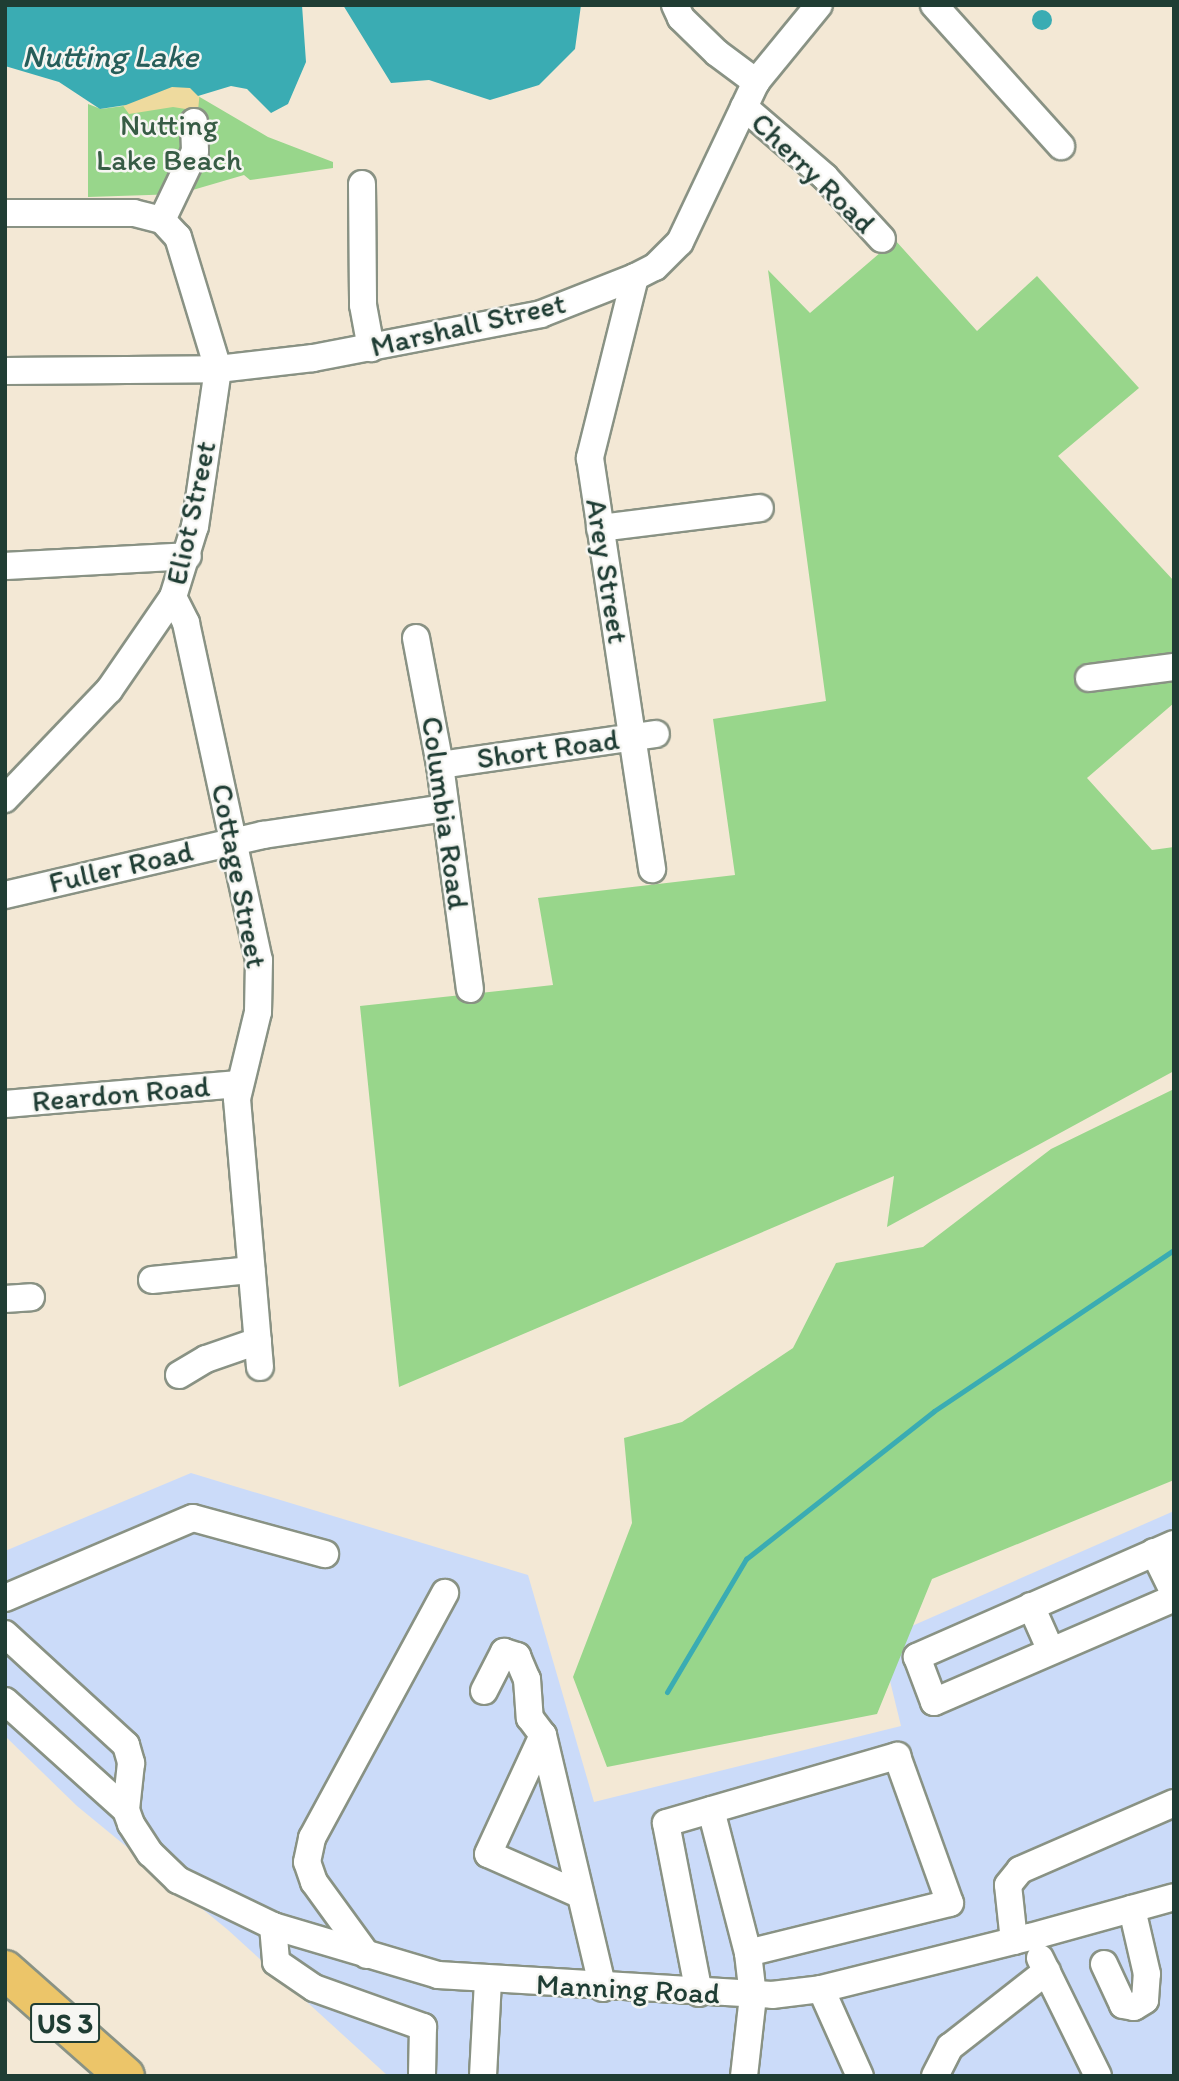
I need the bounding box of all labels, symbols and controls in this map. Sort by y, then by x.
water label: Nutting Lake [22,37,198,75]
street label: Cherry Road [744,105,882,241]
park label: Nutting Lake Beach [96,107,242,178]
street label: Marshall Street [367,285,569,365]
street label: Eliot Street [158,438,224,588]
street label: Arey Street [578,496,636,646]
street label: Columbia Road [414,714,476,912]
street label: Short Road [475,721,621,777]
street label: Cottage Street [204,781,274,971]
street label: Fuller Road [46,833,196,901]
street label: Reardon Road [30,1068,212,1120]
street label: Manning Road [535,1966,721,2012]
road number: US 3 [30,1998,100,2048]

